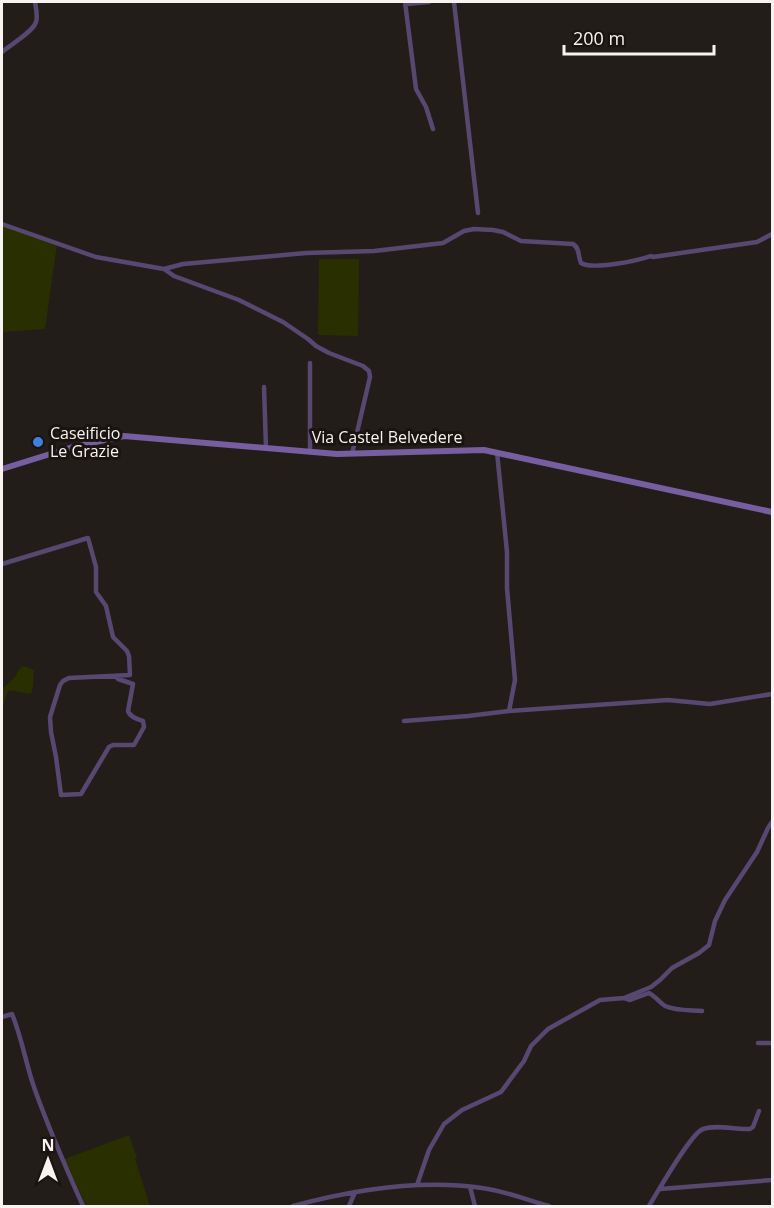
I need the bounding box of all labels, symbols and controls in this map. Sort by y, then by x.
scale bar [564,18,714,56]
text: 200 m [573,26,625,50]
place label: Caseificio Le Grazie [50,422,120,462]
street label: Via Castel Belvedere [312,426,462,448]
marker: Caseificio Le Grazie [31,435,45,449]
north arrow [18,1130,78,1190]
text: N [41,1134,55,1156]

